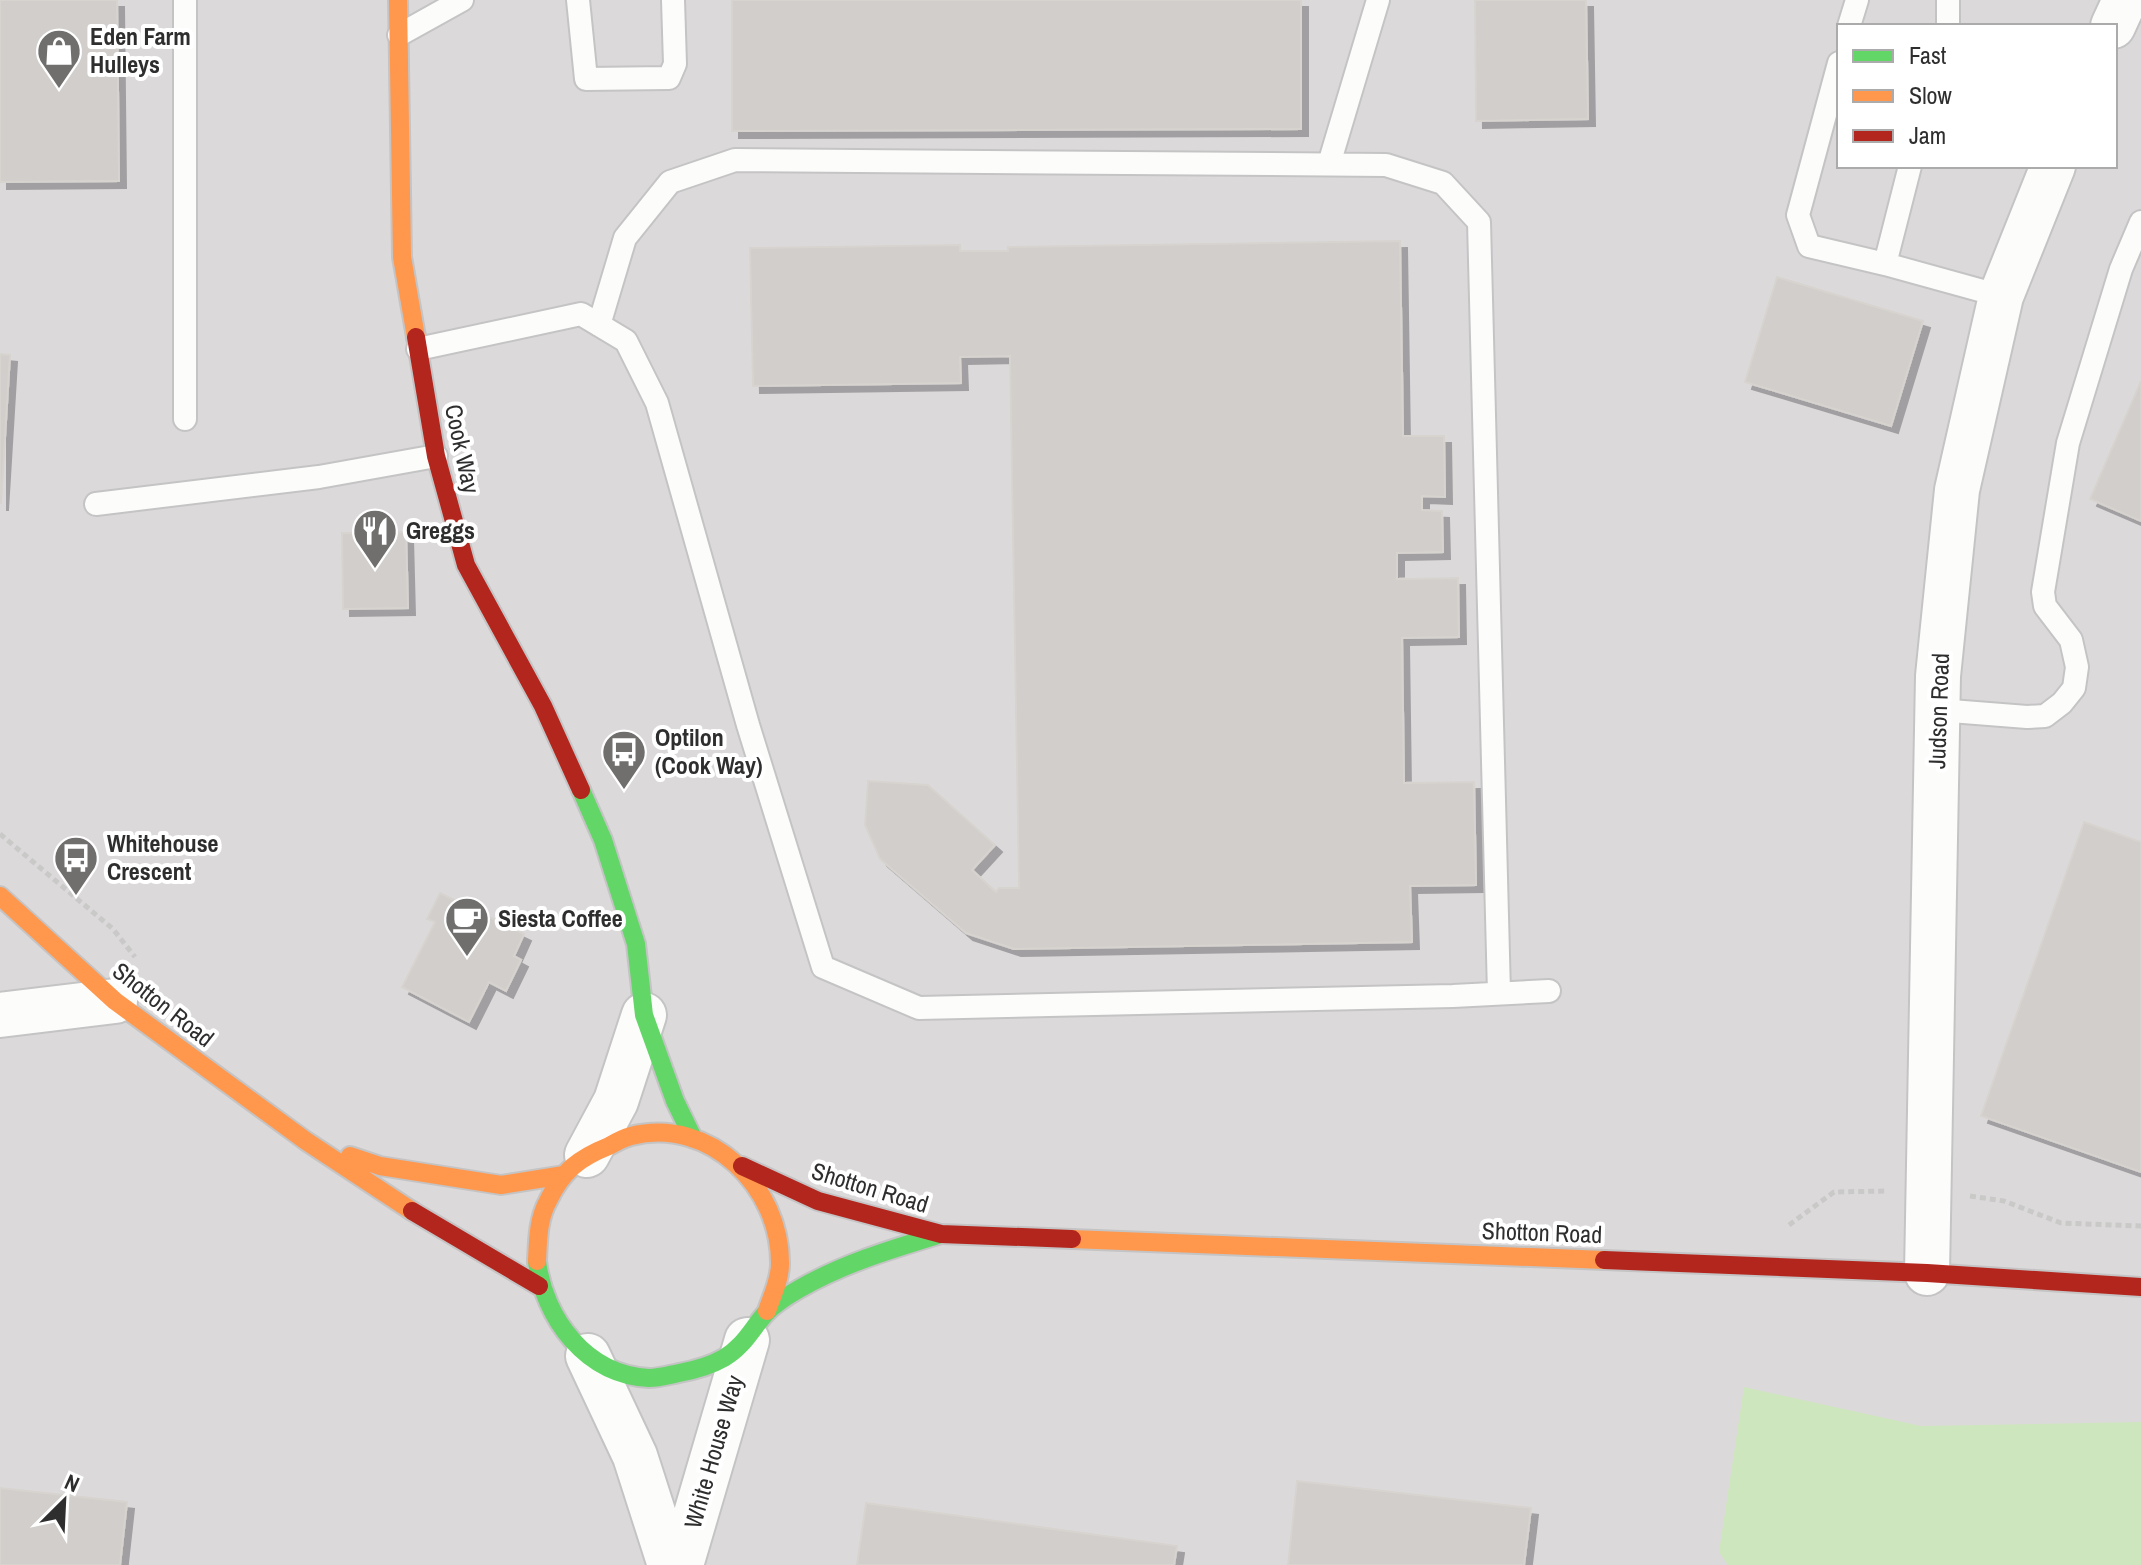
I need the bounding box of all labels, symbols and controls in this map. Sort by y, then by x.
place label: Eden Farm Hulleys [90,20,191,80]
legend [1837,24,2117,168]
shop icon: Eden Farm Hulleys [35,27,83,90]
text: Fast [1909,39,1947,71]
text: Slow [1909,79,1952,111]
text: Jam [1909,119,1946,151]
street label: Cook Way [438,401,488,496]
restaurant icon: Greggs [351,507,399,570]
place label: Greggs [406,514,475,546]
street label: Judson Road [1920,652,1956,769]
place label: Optilon (Cook Way) [655,721,763,781]
bus stop icon: Optilon (Cook Way) [600,728,648,791]
place label: Whitehouse Crescent [107,827,219,887]
bus stop icon: Whitehouse Crescent [52,834,100,897]
cafe icon: Siesta Coffee [443,895,491,958]
place label: Siesta Coffee [498,902,623,934]
street label: Shotton Road [106,955,221,1054]
street label: Shotton Road [808,1154,933,1220]
street label: Shotton Road [1481,1214,1603,1250]
street label: White House Way [676,1371,750,1532]
north arrow [24,1461,104,1541]
text: N [60,1466,84,1499]

